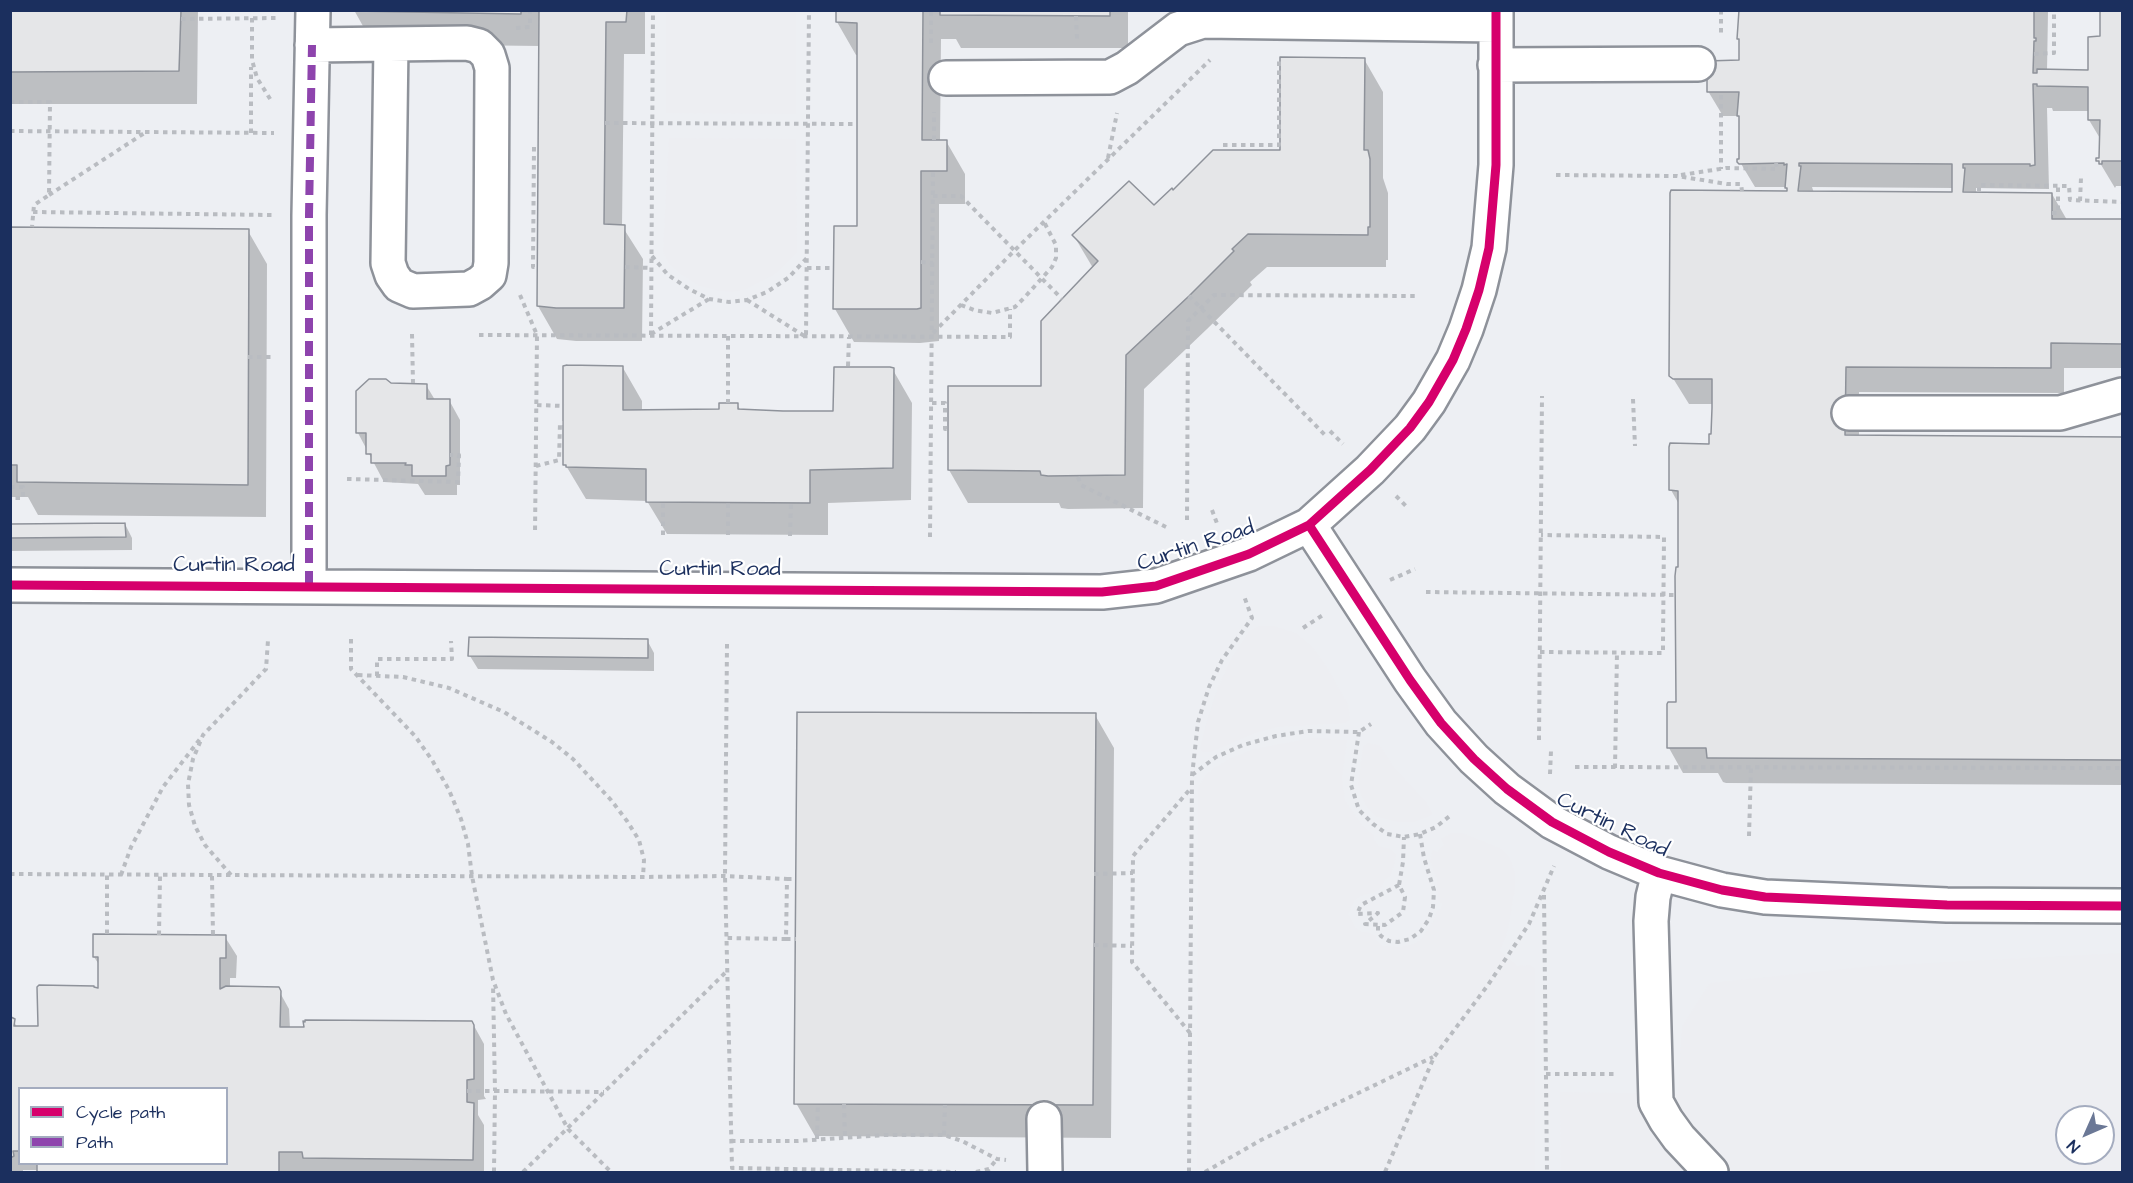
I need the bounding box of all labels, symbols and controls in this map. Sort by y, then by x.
street label: Curtin Road [1134,516,1258,578]
street label: Curtin Road [173,553,295,579]
street label: Curtin Road [659,557,781,583]
street label: Curtin Road [1552,788,1672,864]
legend [18,1087,228,1165]
text: Cycle path [76,1100,165,1125]
north arrow [2055,1105,2115,1165]
text: Path [76,1130,113,1155]
text: N [2062,1135,2085,1158]

